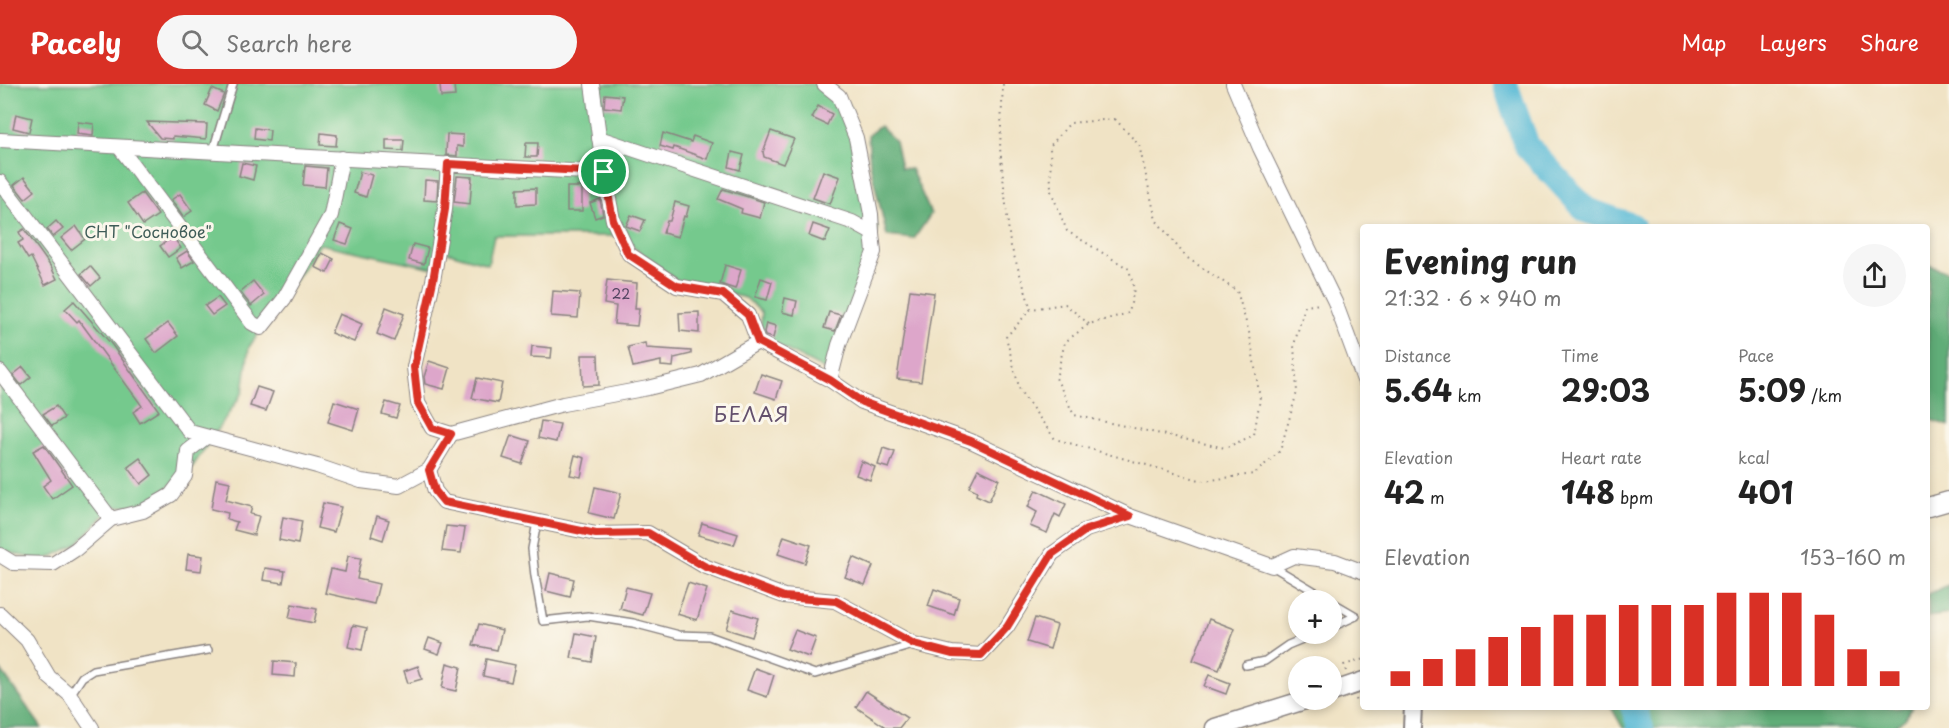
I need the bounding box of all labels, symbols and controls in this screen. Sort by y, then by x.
search box [157,15,577,69]
text: Pacely [30,21,121,64]
icon: search [178,26,211,59]
text: Search here [226,26,352,59]
text: Map [1682,26,1726,58]
text: Layers [1759,26,1827,58]
text: Share [1860,26,1919,58]
pin [578,146,629,197]
icon: arrive [587,155,620,188]
park label: СНТ "Сосновое" [84,219,212,243]
text: Evening run [1384,235,1577,285]
button: share [1843,244,1906,307]
house number: 22 [612,283,630,304]
text: 21:32 · 6 × 940 m [1384,283,1561,313]
text: Distance [1384,343,1451,367]
text: Time [1561,343,1599,367]
text: Pace [1738,343,1774,367]
text: 5.64 [1384,367,1452,412]
text: 29:03 [1561,367,1650,412]
text: 5:09 [1738,367,1806,412]
text: km [1452,383,1481,407]
text: /km [1806,383,1842,407]
district label: БЕЛАЯ [714,399,790,429]
text: Elevation [1384,445,1453,469]
text: Heart rate [1561,445,1642,469]
text: kcal [1738,445,1770,469]
text: 42 [1384,469,1425,514]
text: 148 [1561,469,1615,514]
text: 401 [1738,469,1793,514]
text: m [1425,485,1444,509]
text: bpm [1615,485,1653,509]
text: Elevation [1384,542,1470,572]
text: 153–160 m [1800,542,1906,572]
map controls [1288,590,1342,710]
button: + [1288,590,1342,644]
button: − [1288,656,1342,710]

